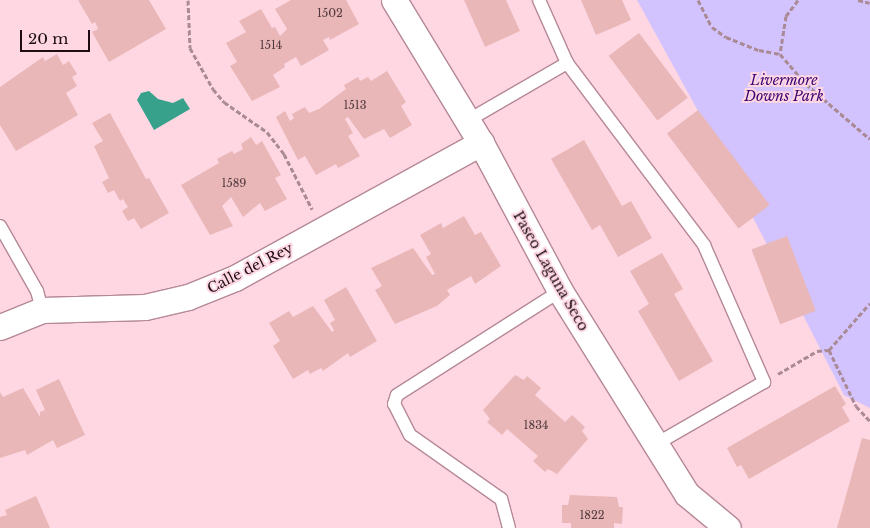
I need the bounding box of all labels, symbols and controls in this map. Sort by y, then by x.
house number: 1502 [317,6,343,20]
scale bar [22,20,92,52]
text: 20 m [28,29,68,48]
house number: 1514 [260,38,282,52]
park label: Livermore Downs Park [744,72,824,104]
house number: 1513 [344,98,366,112]
house number: 1589 [222,176,246,190]
street label: Paseo Laguna Seco [510,208,592,334]
street label: Calle del Rey [204,239,296,297]
house number: 1834 [524,418,548,432]
house number: 1822 [579,508,605,522]

